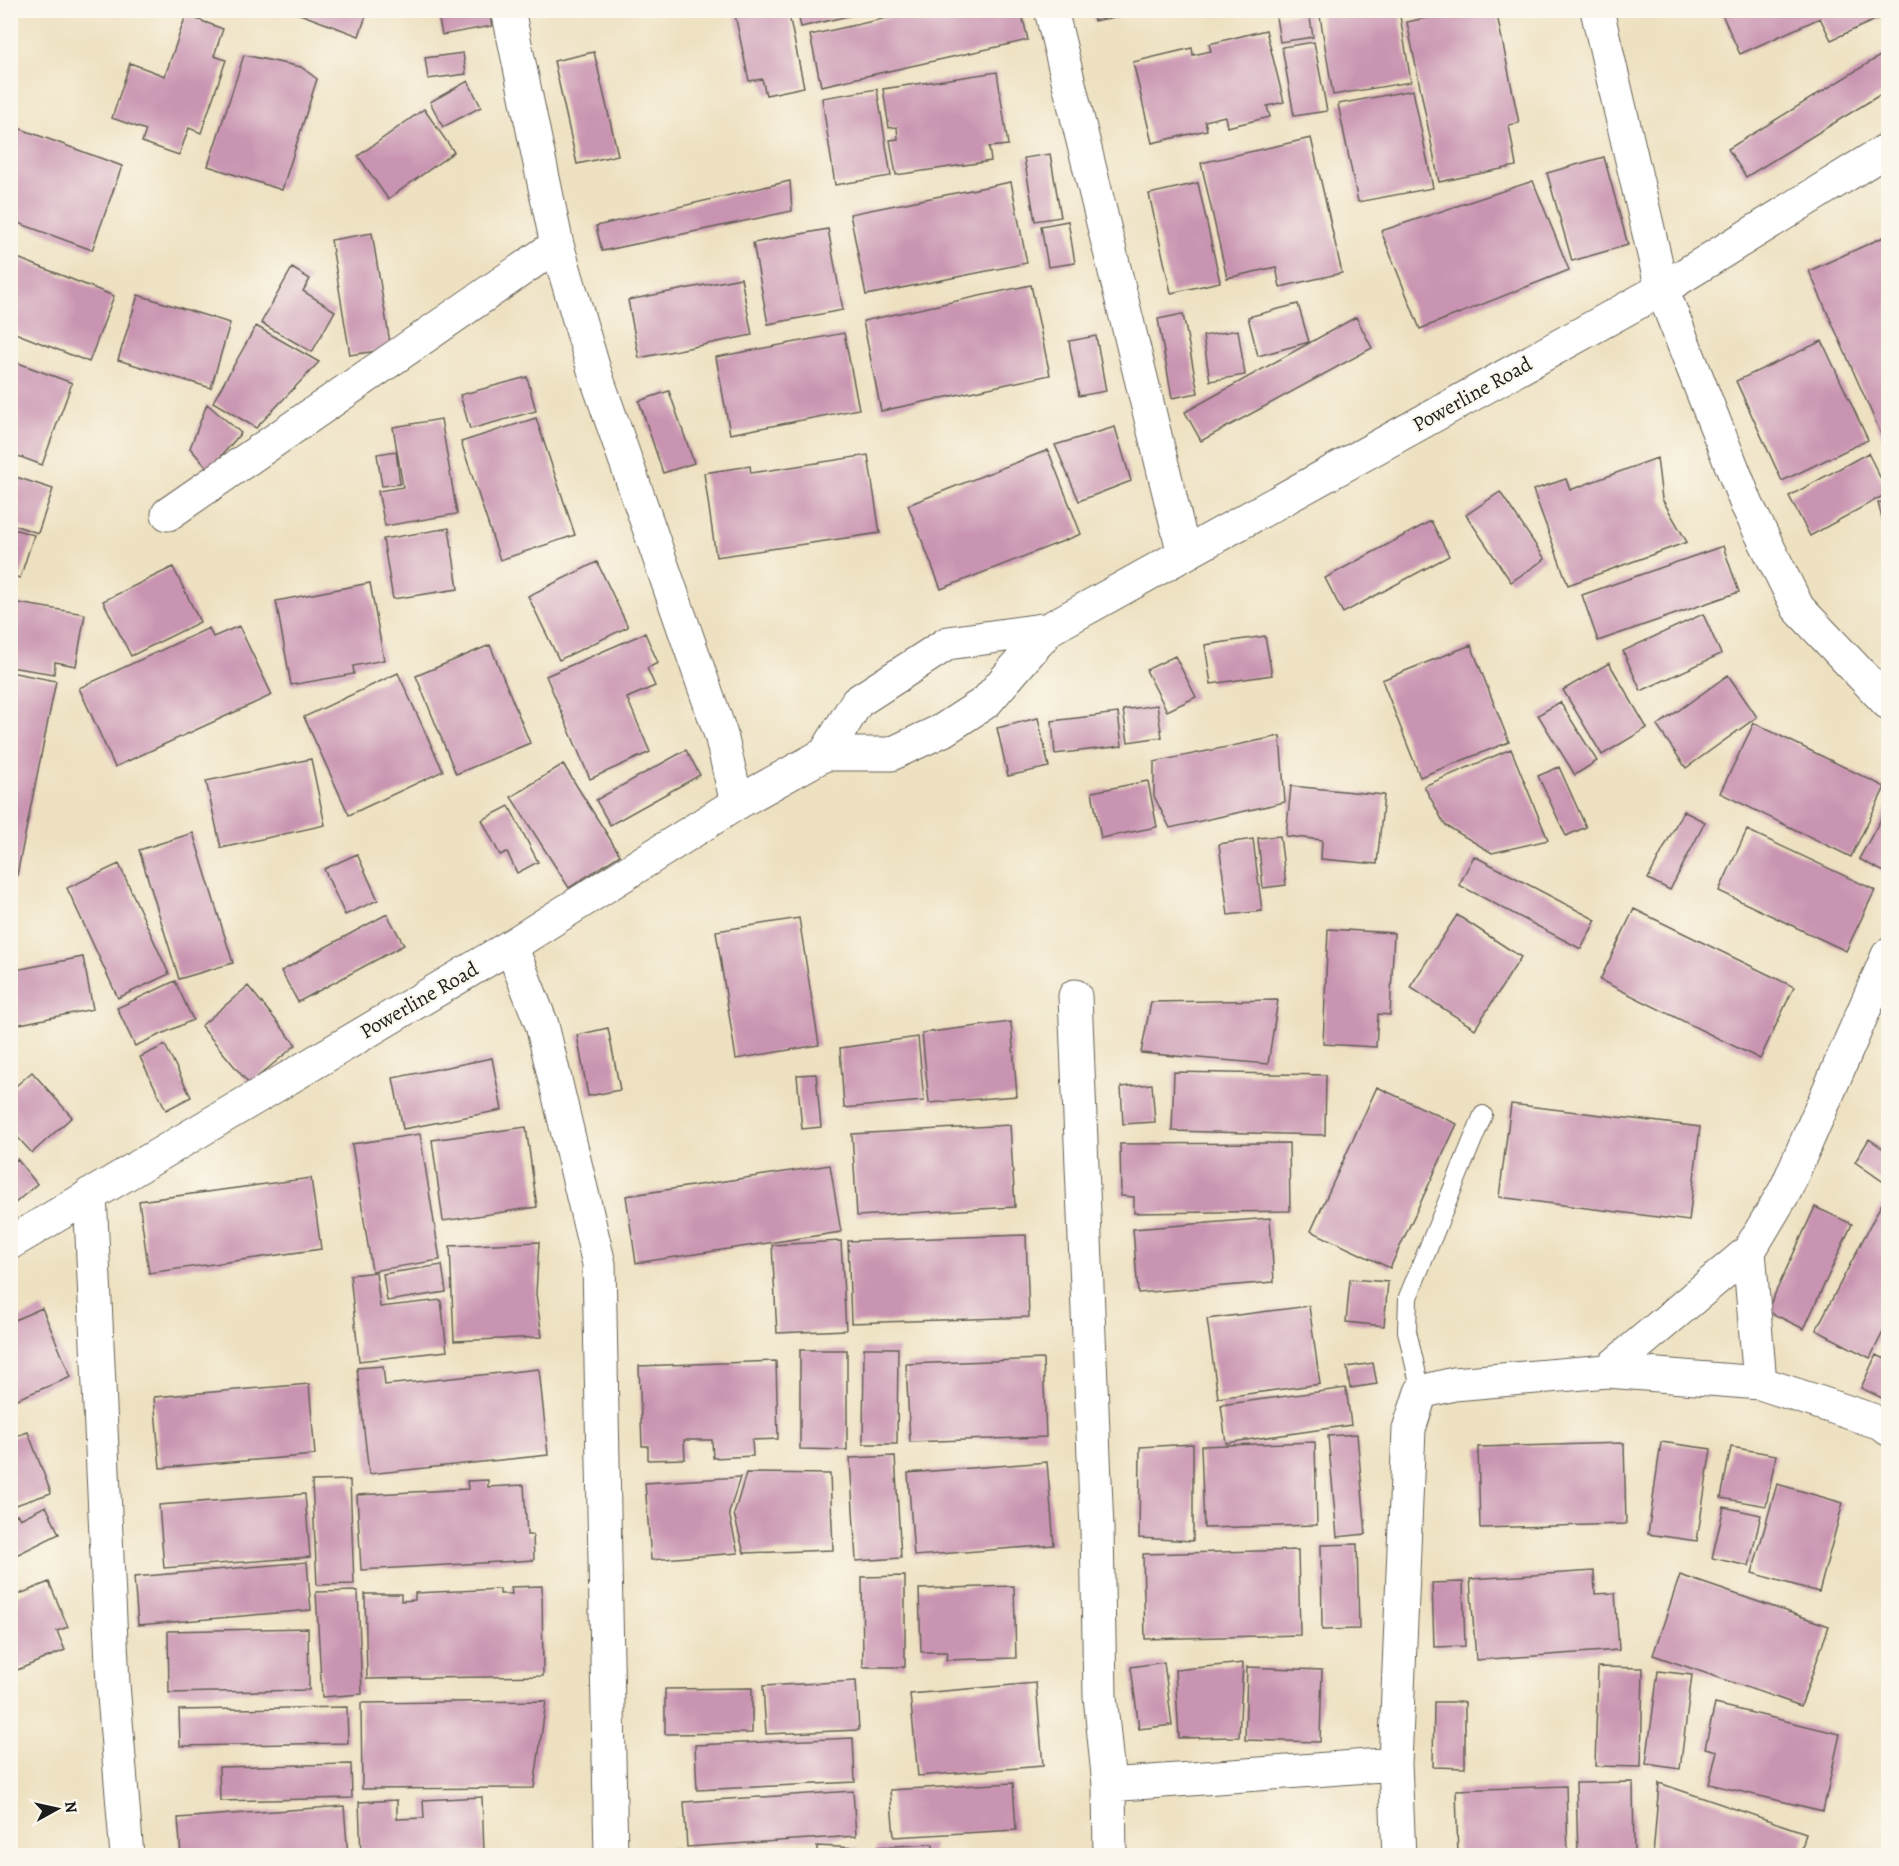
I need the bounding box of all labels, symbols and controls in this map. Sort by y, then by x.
street label: Powerline Road [1407,349,1537,438]
street label: Powerline Road [355,954,484,1045]
north arrow [27,1779,87,1839]
text: N [59,1800,83,1815]

